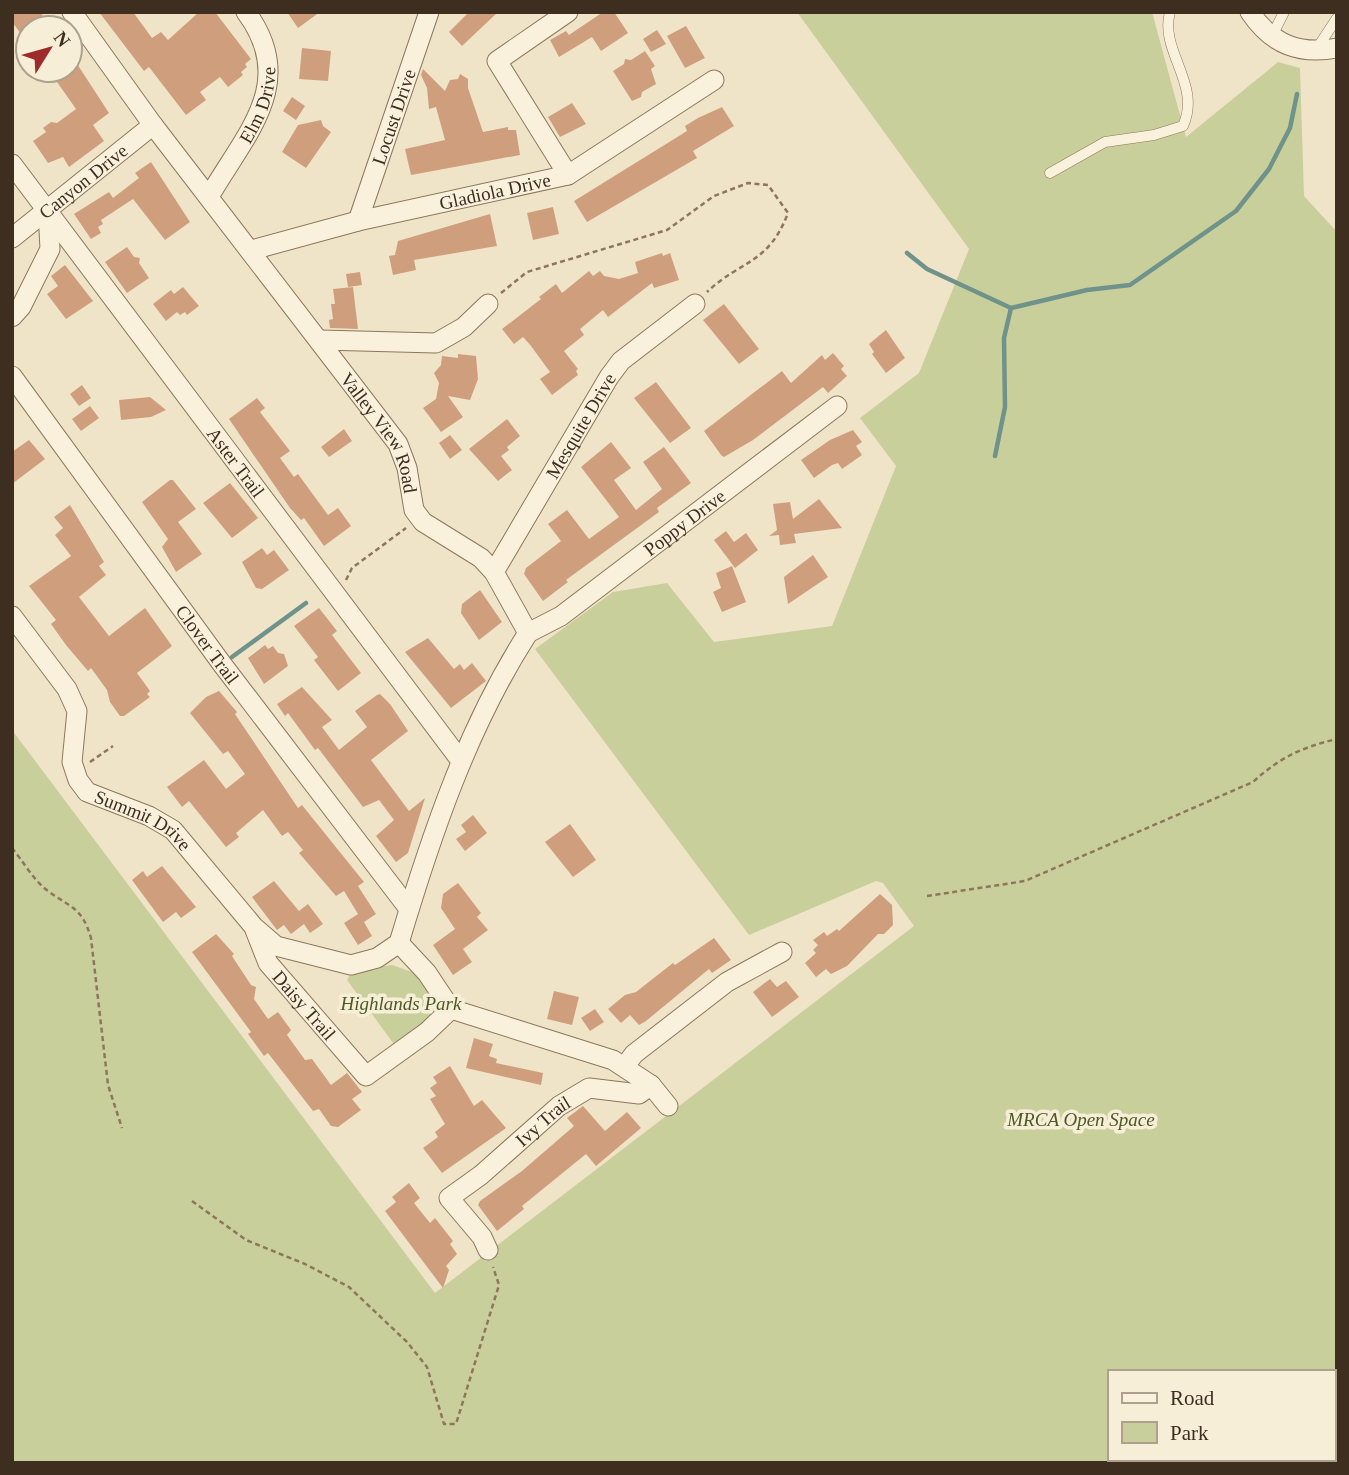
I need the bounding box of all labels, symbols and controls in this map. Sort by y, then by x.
north arrow [14,14,84,84]
text: N [50,27,75,51]
street label: Locust Drive [368,66,420,168]
street label: Elm Drive [235,67,279,147]
street label: Canyon Drive [35,140,132,223]
street label: Gladiola Drive [437,169,553,214]
street label: Valley View Road [336,369,421,495]
street label: Mesquite Drive [542,369,620,482]
street label: Aster Trail [203,423,269,501]
street label: Poppy Drive [640,485,729,560]
street label: Clover Trail [171,601,243,688]
street label: Summit Drive [92,786,195,855]
street label: Daisy Trail [268,966,340,1044]
park label: Highlands Park [340,993,462,1014]
street label: Ivy Trail [511,1092,574,1151]
park label: MRCA Open Space [1006,1109,1155,1130]
legend [1108,1370,1335,1461]
text: Road [1170,1386,1215,1410]
text: Park [1170,1421,1209,1445]

